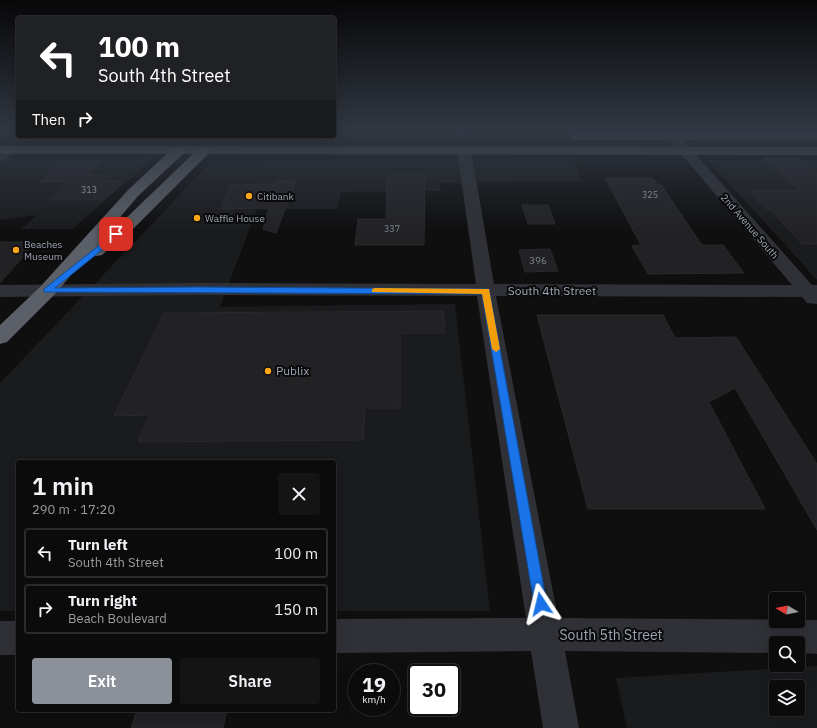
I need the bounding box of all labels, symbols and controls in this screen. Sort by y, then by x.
text: 100 m [98,28,180,65]
icon: left [32,32,84,84]
text: South 4th Street [98,64,231,87]
icon: right [74,108,96,130]
text: Then [32,110,66,129]
house number: 313 [81,184,97,195]
house number: 325 [642,189,658,200]
place label: Citibank [257,190,295,203]
marker: Citibank [244,191,254,201]
street label: 2nd Avenue South [718,191,781,261]
place label: Waffle House [205,212,265,225]
marker: Waffle House [192,213,202,223]
pin [99,217,133,251]
icon: arrive [105,223,127,245]
house number: 337 [384,223,400,234]
place label: Beaches Museum [24,238,63,263]
marker: Beaches Museum [11,245,21,255]
house number: 396 [529,254,547,267]
street label: South 4th Street [508,283,596,298]
place label: Publix [276,363,309,378]
marker: Publix [263,366,273,376]
text: 1 min [32,470,94,502]
button: close [278,473,320,515]
text: 290 m · 17:20 [32,501,115,518]
text: Turn left [68,535,128,554]
icon: left [34,542,56,564]
text: 100 m [274,544,318,563]
text: South 4th Street [68,554,164,571]
position arrow [520,583,562,625]
text: Turn right [68,591,137,610]
north arrow [769,592,805,628]
map controls [769,592,805,716]
icon: right [34,598,56,620]
text: 150 m [274,600,318,619]
text: Beach Boulevard [68,610,167,627]
street label: South 5th Street [559,626,663,644]
button: search [769,636,805,672]
button: Exit [32,658,172,704]
button: Share [180,658,320,704]
speed limit sign: 30 [408,664,460,716]
text: 19 [362,671,386,698]
button: layers [769,680,805,716]
text: km/h [362,693,386,706]

